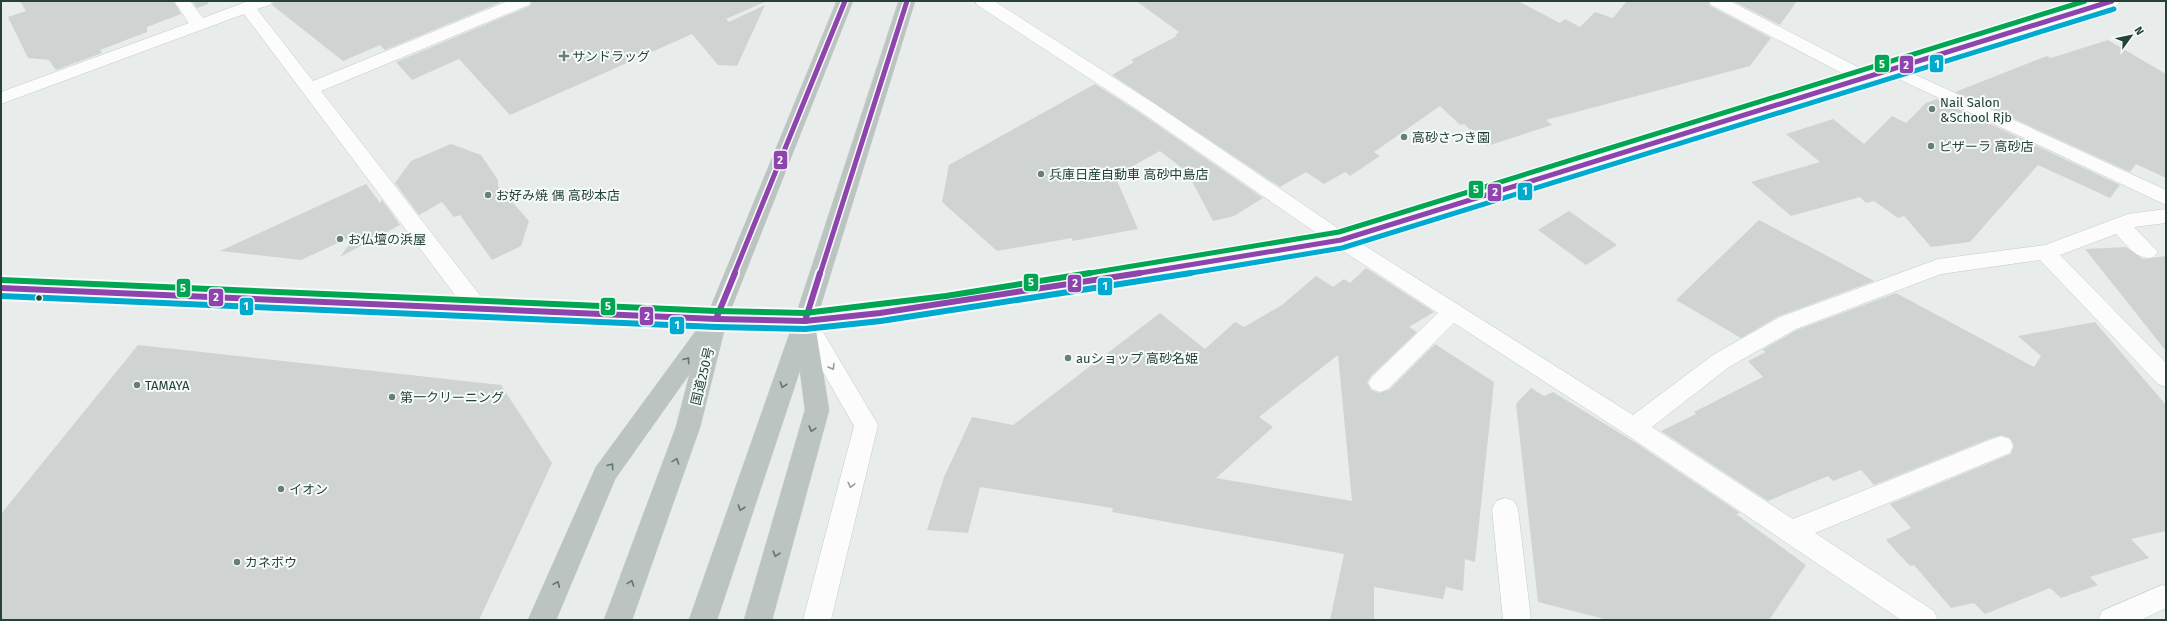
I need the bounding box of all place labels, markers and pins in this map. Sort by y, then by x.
place label: サンドラッグ [572,49,650,64]
marker: サンドラッグ [559,51,569,61]
place label: Nail Salon &School Rjb [1940,95,2012,125]
marker: Nail Salon &School Rjb [1927,104,1937,114]
place label: 高砂さつき園 [1412,130,1490,145]
marker: 高砂さつき園 [1399,132,1409,142]
place label: ピザーラ 高砂店 [1939,139,2033,154]
marker: ピザーラ 高砂店 [1926,141,1936,151]
place label: 兵庫日産自動車 高砂中島店 [1049,167,1208,182]
marker: 兵庫日産自動車 高砂中島店 [1036,169,1046,179]
place label: お好み焼 偶 高砂本店 [496,188,620,203]
marker: お好み焼 偶 高砂本店 [483,190,493,200]
place label: お仏壇の浜屋 [348,232,426,247]
marker: お仏壇の浜屋 [335,234,345,244]
unlabelled marker [34,293,44,303]
place label: auショップ 高砂名姫 [1076,351,1198,366]
marker: auショップ 高砂名姫 [1063,353,1073,363]
place label: TAMAYA [145,378,190,393]
marker: TAMAYA [132,380,142,390]
place label: 第一クリーニング [400,390,504,405]
marker: 第一クリーニング [387,392,397,402]
place label: イオン [289,482,328,497]
marker: イオン [276,484,286,494]
place label: カネボウ [245,555,297,570]
marker: カネボウ [232,557,242,567]

